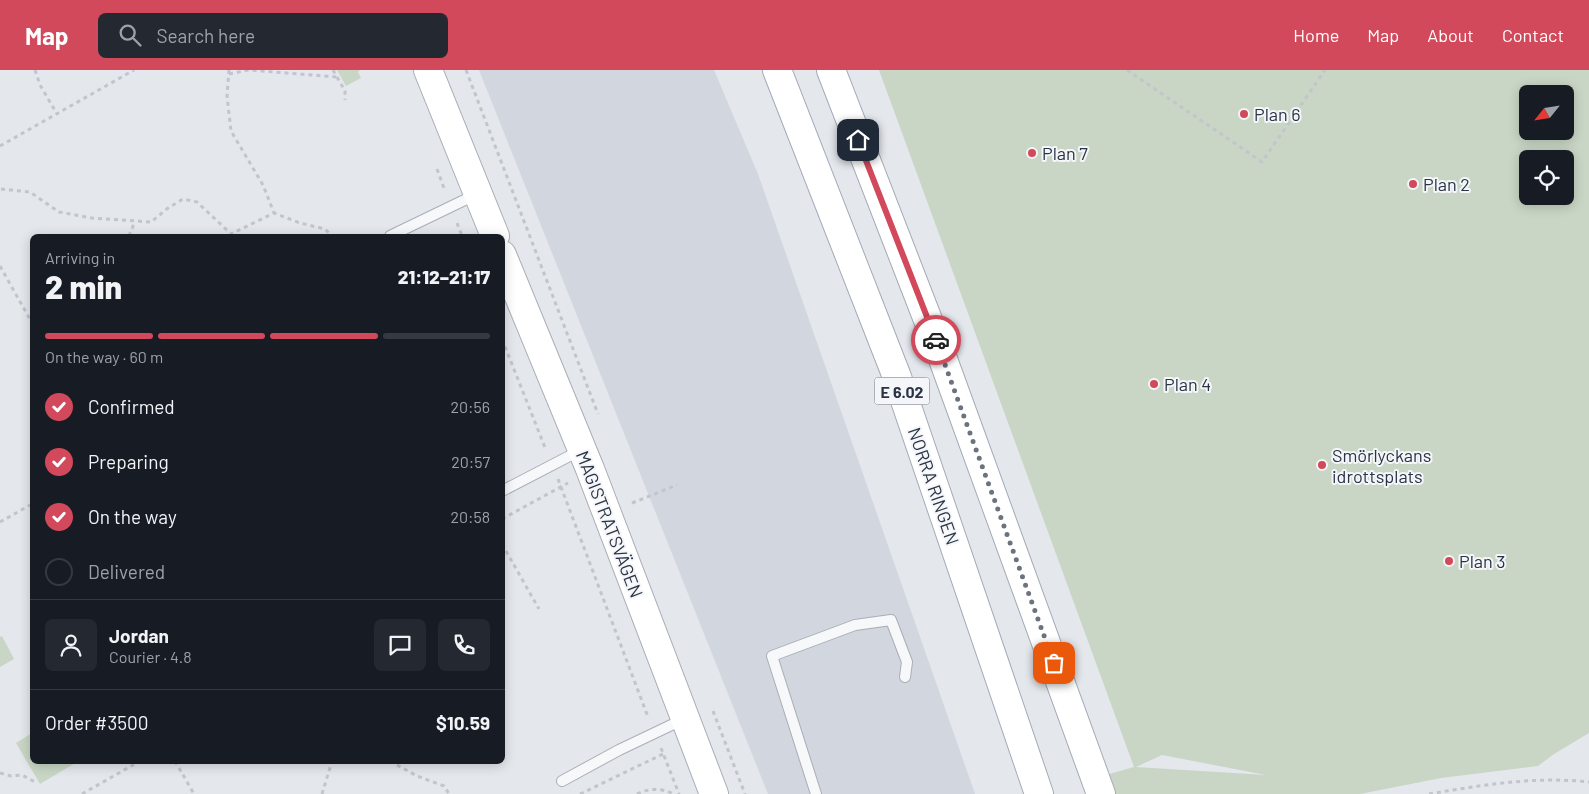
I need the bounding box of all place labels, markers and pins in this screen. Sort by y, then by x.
place label: Plan 6 [1254,103,1301,125]
marker: Plan 6 [1238,108,1250,120]
pin [837,119,879,161]
place label: Plan 7 [1042,142,1088,164]
marker: Plan 7 [1026,147,1038,159]
place label: Plan 2 [1423,173,1470,195]
marker: Plan 2 [1407,178,1419,190]
place label: Plan 4 [1164,373,1211,395]
marker: Plan 4 [1148,378,1160,390]
place label: Smörlyckans idrottsplats [1332,444,1431,487]
marker: Smörlyckans idrottsplats [1316,459,1328,471]
place label: Plan 3 [1459,550,1506,572]
marker: Plan 3 [1443,555,1455,567]
pin [1033,642,1075,684]

